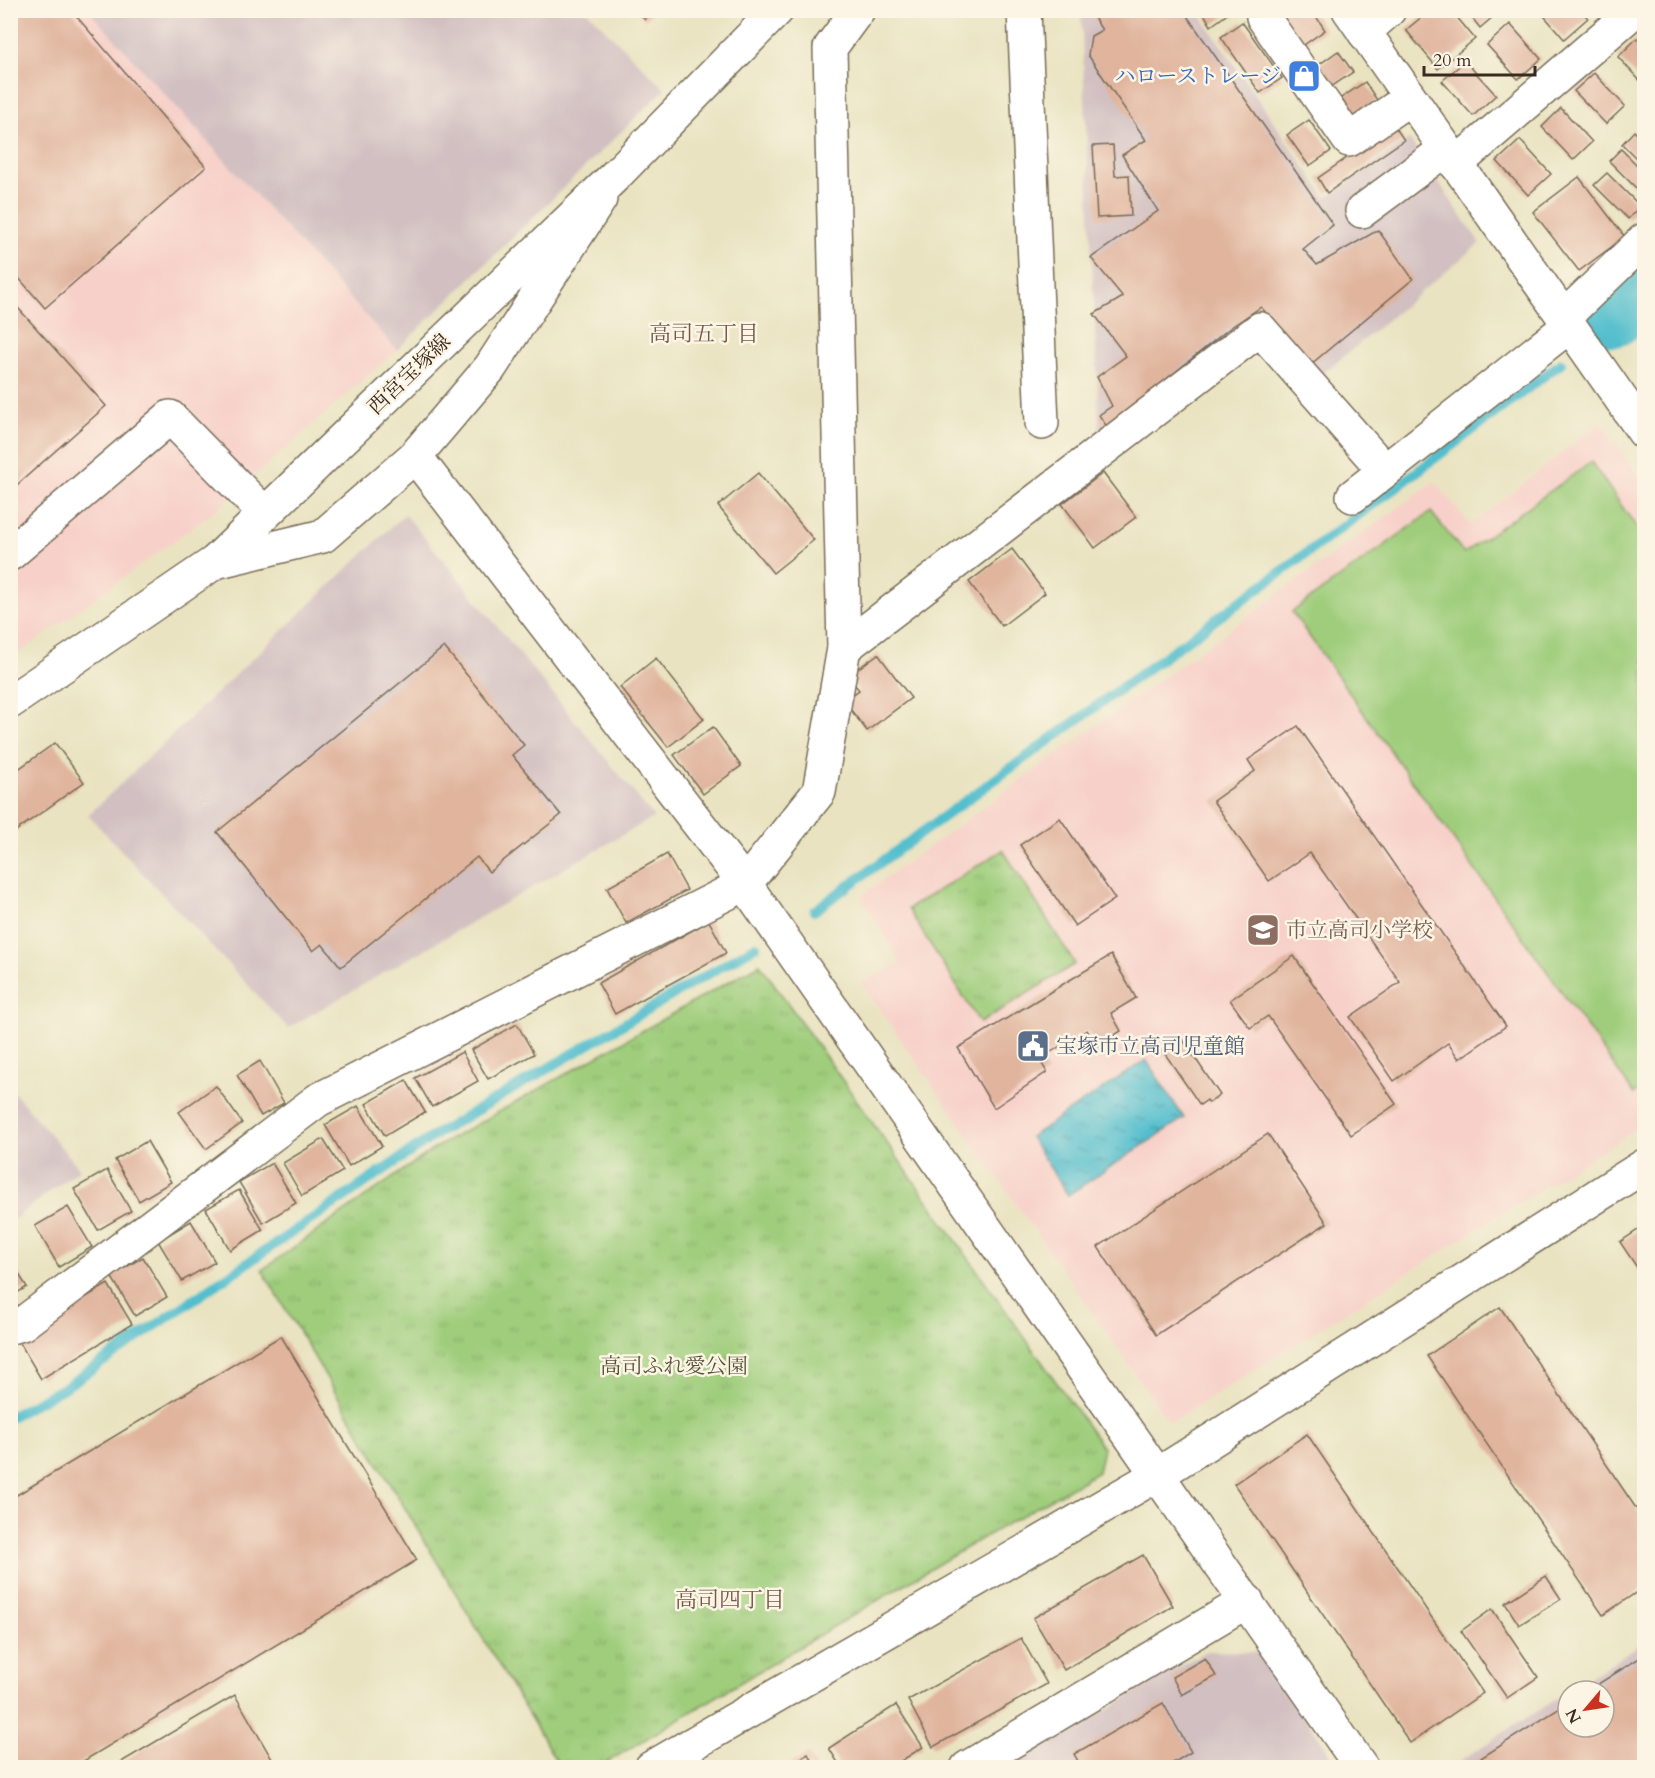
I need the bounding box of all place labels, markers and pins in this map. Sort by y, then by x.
shop icon: ハローストレージ [1286,58,1322,94]
place label: ハローストレージ [1114,62,1281,91]
school or university icon: 市立高司小学校 [1245,912,1281,948]
place label: 市立高司小学校 [1286,916,1433,945]
public building icon: 宝塚市立高司児童館 [1015,1028,1051,1064]
place label: 宝塚市立高司児童館 [1056,1032,1245,1061]

